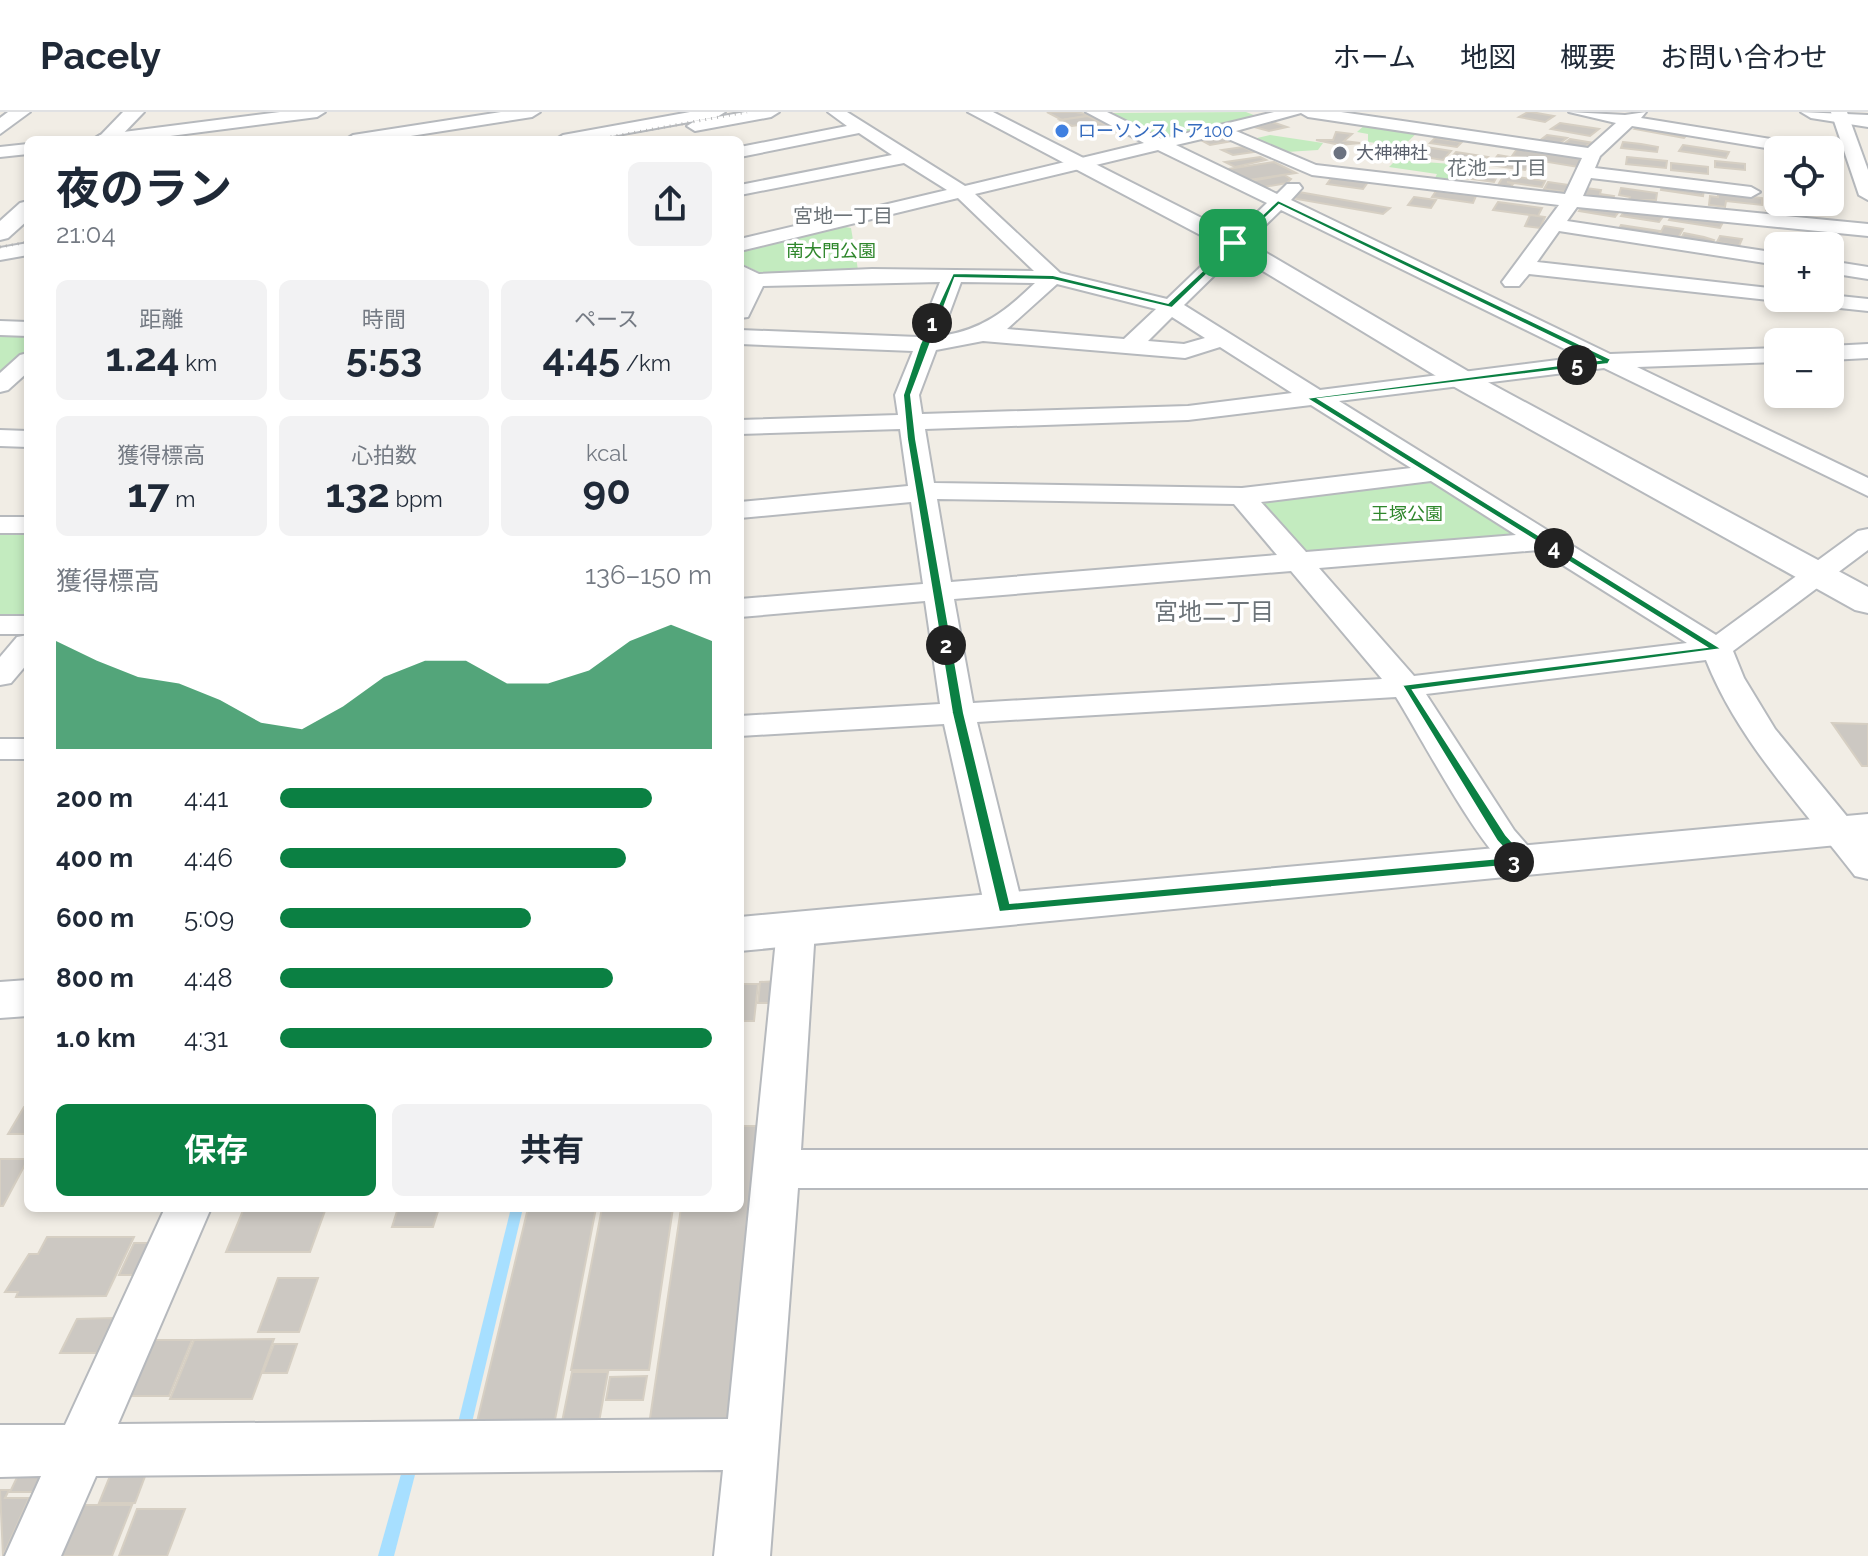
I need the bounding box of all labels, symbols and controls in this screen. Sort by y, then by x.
text: Pacely [40,33,161,78]
text: ホーム [1333,41,1416,74]
text: 地図 [1460,41,1516,74]
text: 概要 [1560,41,1616,74]
text: お問い合わせ [1660,41,1828,74]
place label: ローソンストア100 [1078,120,1233,141]
marker: ローソンストア100 [1053,122,1071,140]
map controls [1764,136,1844,408]
button: locate [1764,136,1844,216]
place label: 大神神社 [1356,142,1428,163]
marker: 大神神社 [1331,144,1349,162]
district label: 花池二丁目 [1447,156,1547,180]
button: share [628,162,712,246]
text: 夜のラン [56,163,232,214]
district label: 宮地一丁目 [793,204,893,228]
pin [1199,209,1267,277]
text: 21:04 [56,219,116,249]
icon: arrive [1211,221,1255,265]
button: + [1764,232,1844,312]
park label: 南大門公園 [786,240,876,261]
pin: 1 [912,303,952,343]
text: 距離 [139,306,183,332]
text: 時間 [362,306,406,332]
text: ペース [574,306,639,332]
text: 1 [927,310,937,336]
button: − [1764,328,1844,408]
text: 1.24 [105,333,180,380]
text: 5:53 [346,333,422,380]
text: 4:45 [542,333,620,380]
pin: 5 [1557,345,1597,385]
text: km [180,350,217,376]
text: /km [620,350,671,376]
text: 5 [1571,352,1583,378]
text: kcal [586,440,627,466]
text: 獲得標高 [117,442,205,468]
text: 心拍数 [351,442,417,468]
text: 90 [583,466,631,513]
text: 17 [127,469,170,516]
text: 132 [325,469,390,516]
text: m [170,486,195,512]
text: bpm [390,486,443,512]
park label: 王塚公園 [1371,503,1443,524]
pin: 4 [1534,528,1574,568]
text: 4 [1548,535,1560,561]
text: 136–150 m [585,560,712,590]
text: 獲得標高 [56,566,160,596]
district label: 宮地二丁目 [1154,597,1274,626]
pin: 2 [926,625,966,665]
text: 2 [940,632,952,658]
text: 200 m [56,783,133,813]
text: 4:41 [184,783,228,813]
pin: 3 [1494,842,1534,882]
text: 400 m [56,843,133,873]
text: 4:46 [184,843,233,873]
text: 3 [1508,849,1520,875]
text: 600 m [56,903,134,933]
text: 5:09 [184,903,234,933]
text: 800 m [56,963,134,993]
text: 4:48 [184,963,233,993]
text: 1.0 km [56,1023,136,1053]
text: 4:31 [184,1023,228,1053]
button: 保存 [56,1104,376,1196]
button: 共有 [392,1104,712,1196]

